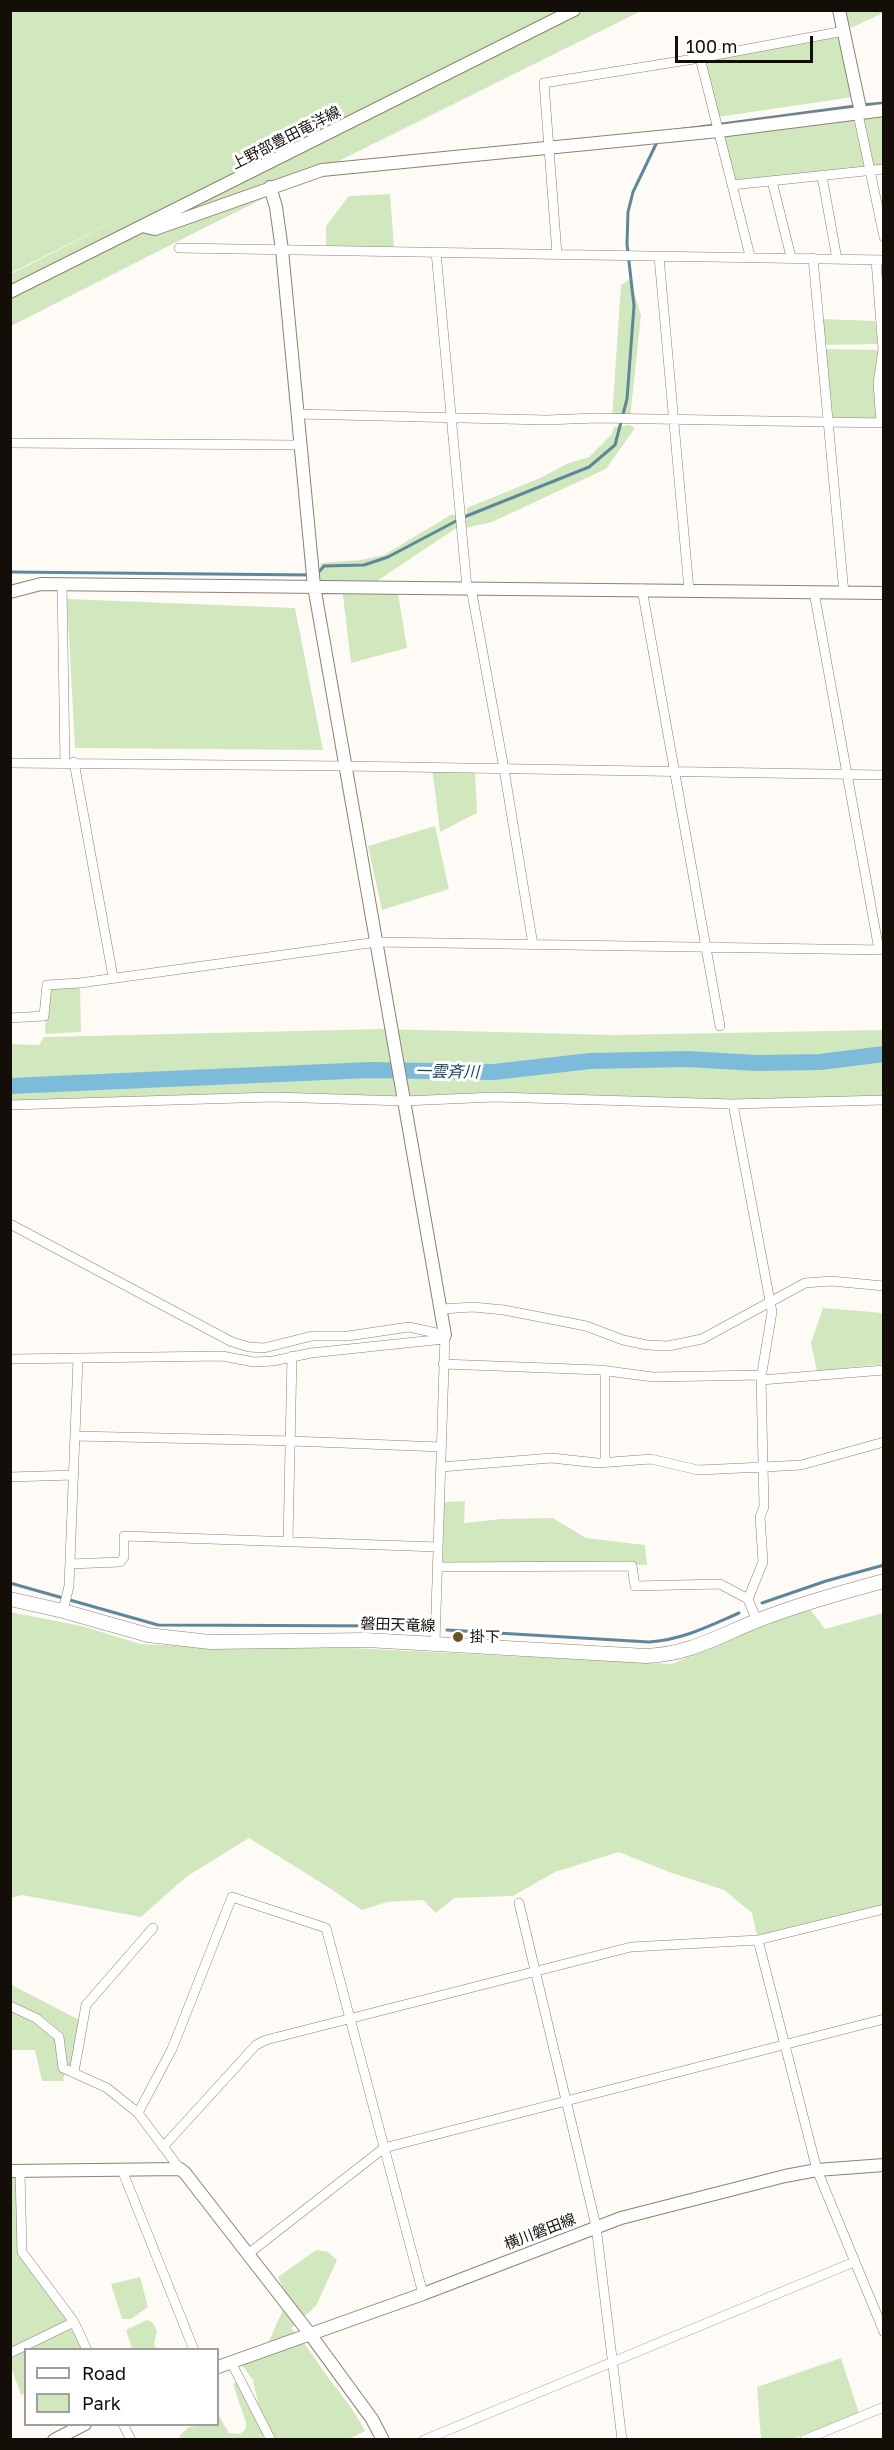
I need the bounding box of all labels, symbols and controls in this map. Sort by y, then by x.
scale bar [678,24,816,62]
text: 100 m [686,35,737,57]
street label: 上野部豊田竜洋線 [228,103,344,173]
water label: 一雲斉川 [415,1062,479,1082]
street label: 磐田天竜線 [360,1615,436,1635]
place label: 掛下 [470,1628,500,1646]
marker: 掛下 [451,1630,465,1644]
street label: 横川磐田線 [502,2210,578,2254]
legend [24,2348,219,2426]
text: Road [82,2362,126,2384]
text: Park [82,2392,121,2414]

